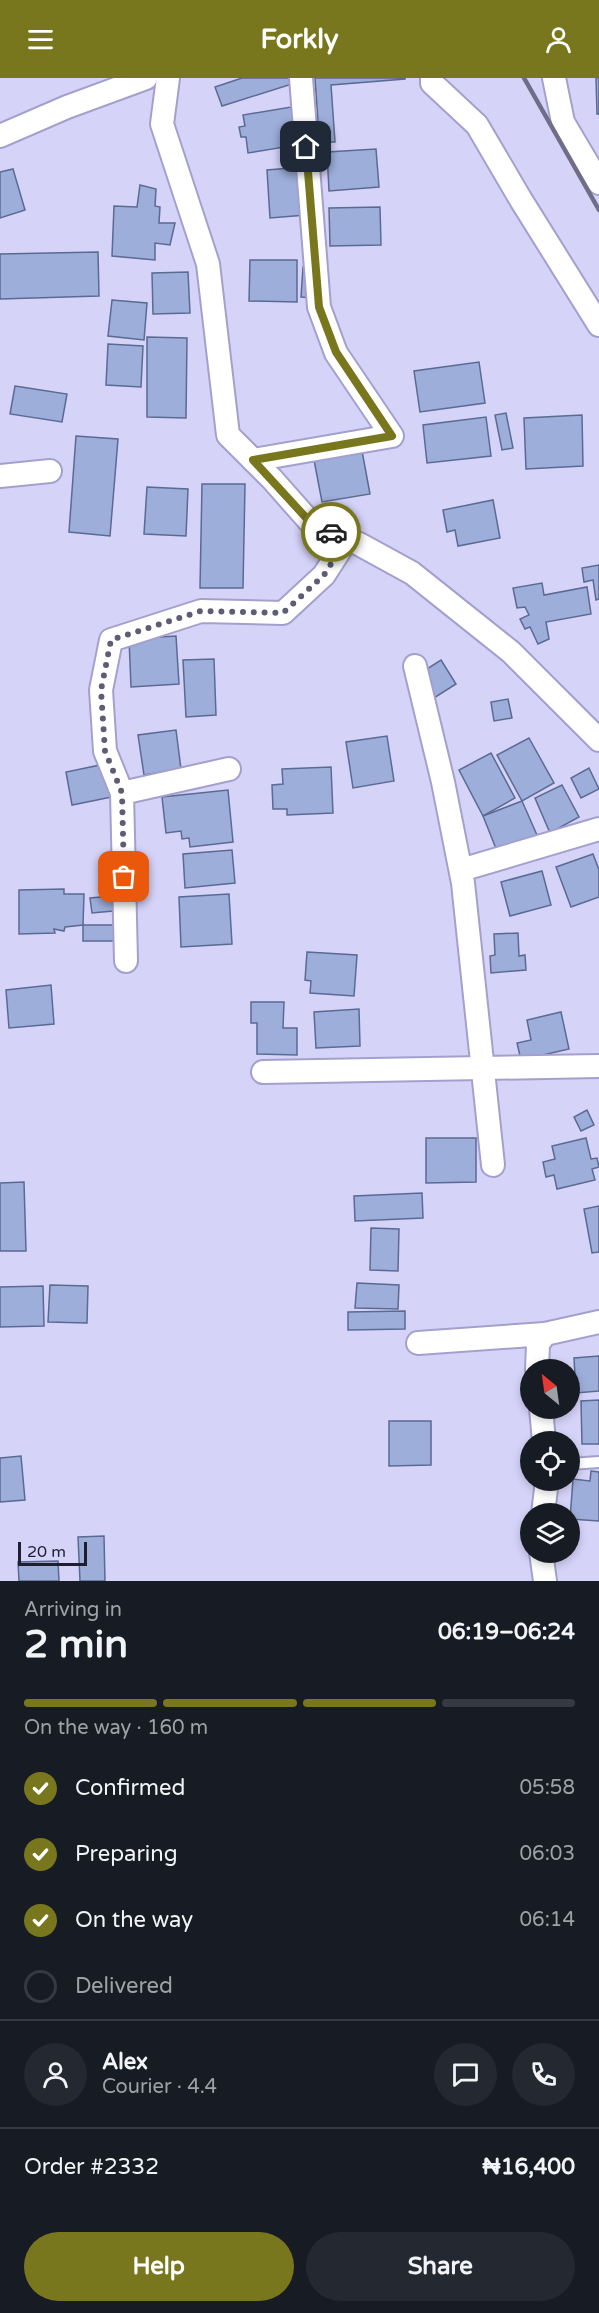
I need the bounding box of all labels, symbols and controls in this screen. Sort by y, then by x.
icon: menu [24,23,57,56]
text: Forkly [260,23,339,56]
icon: person [542,23,575,56]
pin [280,121,331,172]
icon: home [289,130,322,163]
courier [301,502,361,562]
icon: car [315,516,348,549]
pin [98,851,149,902]
icon: bag [107,860,140,893]
north arrow [520,1359,580,1419]
map controls [520,1359,580,1563]
button: locate [520,1431,580,1491]
button: layers [520,1503,580,1563]
scale bar [18,1539,87,1566]
text: 20 m [27,1542,66,1562]
text: Arriving in [24,1598,122,1622]
text: 06:19–06:24 [438,1619,575,1645]
text: 2 min [24,1621,128,1668]
text: On the way · 160 m [24,1716,208,1740]
icon: check [24,1772,57,1805]
text: Confirmed [75,1775,185,1801]
text: 05:58 [520,1776,575,1800]
icon: check [24,1838,57,1871]
text: Preparing [75,1841,178,1867]
text: 06:03 [520,1842,575,1866]
icon: check [24,1904,57,1937]
text: On the way [75,1907,193,1933]
text: 06:14 [520,1908,575,1932]
text: Delivered [75,1973,173,1999]
button: person [24,2043,87,2106]
button: chat [434,2043,497,2106]
button: phone [512,2043,575,2106]
text: Alex [102,2049,148,2075]
text: Courier · 4.4 [102,2075,217,2099]
text: Order #2332 [24,2154,159,2180]
text: ₦16,400 [482,2154,575,2180]
button: Help [24,2232,294,2301]
button: Share [306,2232,575,2301]

